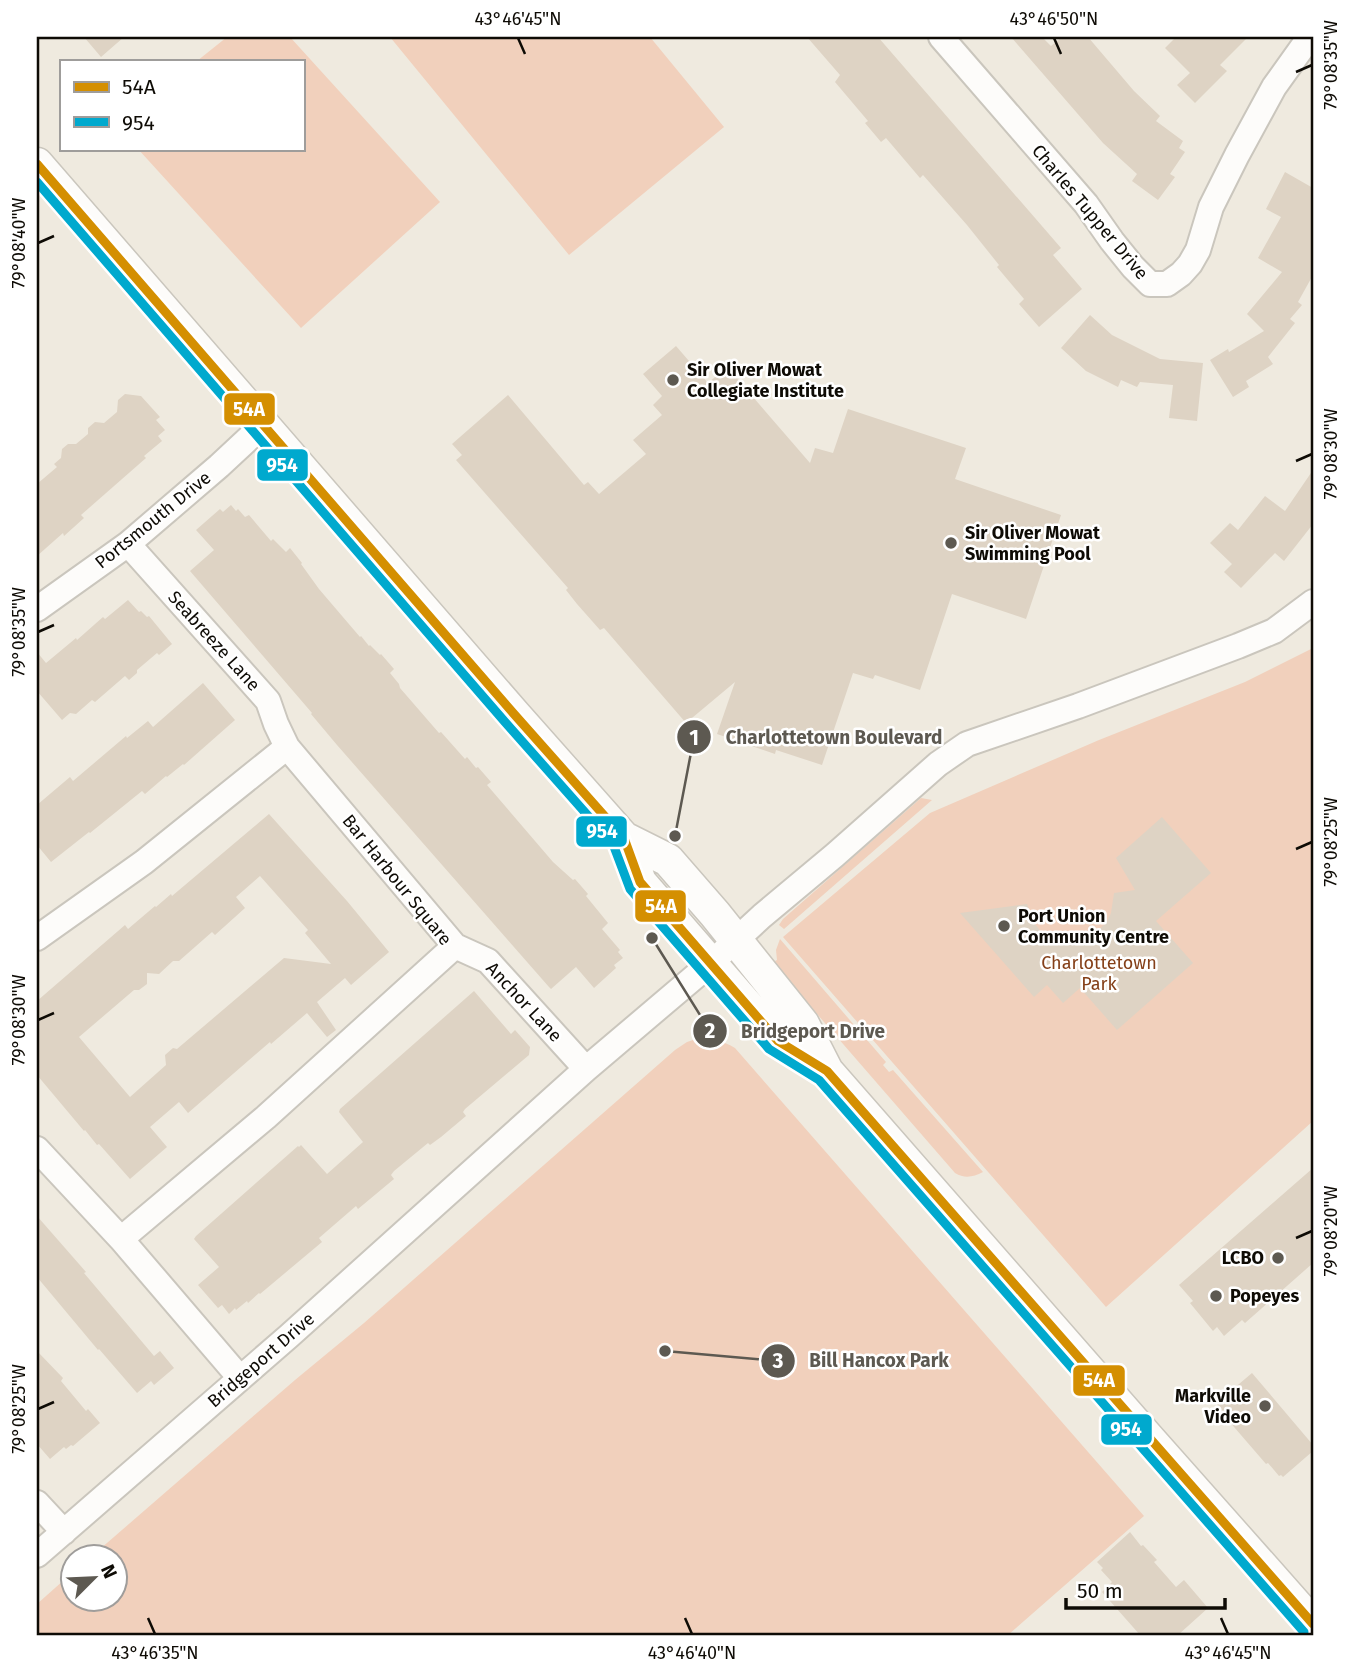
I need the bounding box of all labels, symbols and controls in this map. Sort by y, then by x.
text: 43°46'45"N [474,8,562,30]
text: 43°46'50"N [1010,8,1098,30]
text: 79°08'35"W [1320,20,1342,110]
legend [60,60,304,150]
text: 54A [122,74,156,100]
text: 954 [122,110,155,136]
street label: Charles Tupper Drive [1027,140,1153,284]
text: 79°08'40"W [8,197,30,288]
place label: Sir Oliver Mowat Collegiate Institute [687,359,844,402]
marker: Sir Oliver Mowat Collegiate Institute [665,372,681,388]
line badge: 54A [223,392,276,426]
text: 54A [233,398,266,421]
text: 79°08'30"W [1320,408,1342,500]
line badge: 954 [256,448,309,482]
text: 954 [266,454,298,477]
street label: Portsmouth Drive [91,467,215,573]
place label: Sir Oliver Mowat Swimming Pool [965,522,1101,565]
marker: Sir Oliver Mowat Swimming Pool [943,535,959,551]
street label: Seabreeze Lane [163,586,265,696]
text: 79°08'35"W [8,587,30,677]
callout: Charlottetown Boulevard [677,717,957,757]
text: 1 [689,725,699,751]
text: Charlottetown Boulevard [726,726,942,749]
text: 79°08'25"W [1320,797,1342,887]
street label: Bar Harbour Square [338,810,456,950]
line badge: 954 [575,815,628,848]
text: 954 [586,820,618,843]
line badge: 54A [634,889,687,923]
text: 54A [645,895,678,918]
place label: Port Union Community Centre [1018,905,1169,948]
marker: Port Union Community Centre [996,918,1012,934]
park label: Charlottetown Park [1041,952,1157,995]
street label: Anchor Lane [481,957,567,1047]
text: 79°08'30"W [8,974,30,1066]
callout: Bridgeport Drive [692,1011,899,1051]
text: 2 [705,1018,716,1044]
text: Bridgeport Drive [741,1020,885,1043]
text: 79°08'20"W [1320,1185,1342,1277]
place label: LCBO [1222,1247,1264,1269]
marker: LCBO [1270,1250,1286,1266]
place label: Popeyes [1230,1285,1299,1307]
marker: Popeyes [1208,1288,1224,1304]
street label: Bridgeport Drive [203,1308,319,1412]
callout: Bill Hancox Park [761,1341,963,1381]
text: 3 [772,1348,784,1374]
text: Bill Hancox Park [809,1349,949,1372]
text: 79°08'25"W [8,1364,30,1454]
line badge: 54A [1072,1364,1126,1397]
text: 54A [1083,1369,1116,1392]
place label: Markville Video [1175,1385,1251,1428]
marker: Markville Video [1257,1398,1273,1414]
line badge: 954 [1100,1413,1153,1446]
text: 954 [1110,1418,1142,1441]
north arrow [60,1542,130,1612]
text: N [96,1561,122,1582]
scale bar [1066,1567,1226,1611]
text: 50 m [1077,1578,1123,1604]
text: 43°46'35"N [111,1642,199,1664]
text: 43°46'40"N [648,1642,736,1664]
text: 43°46'45"N [1184,1642,1272,1664]

